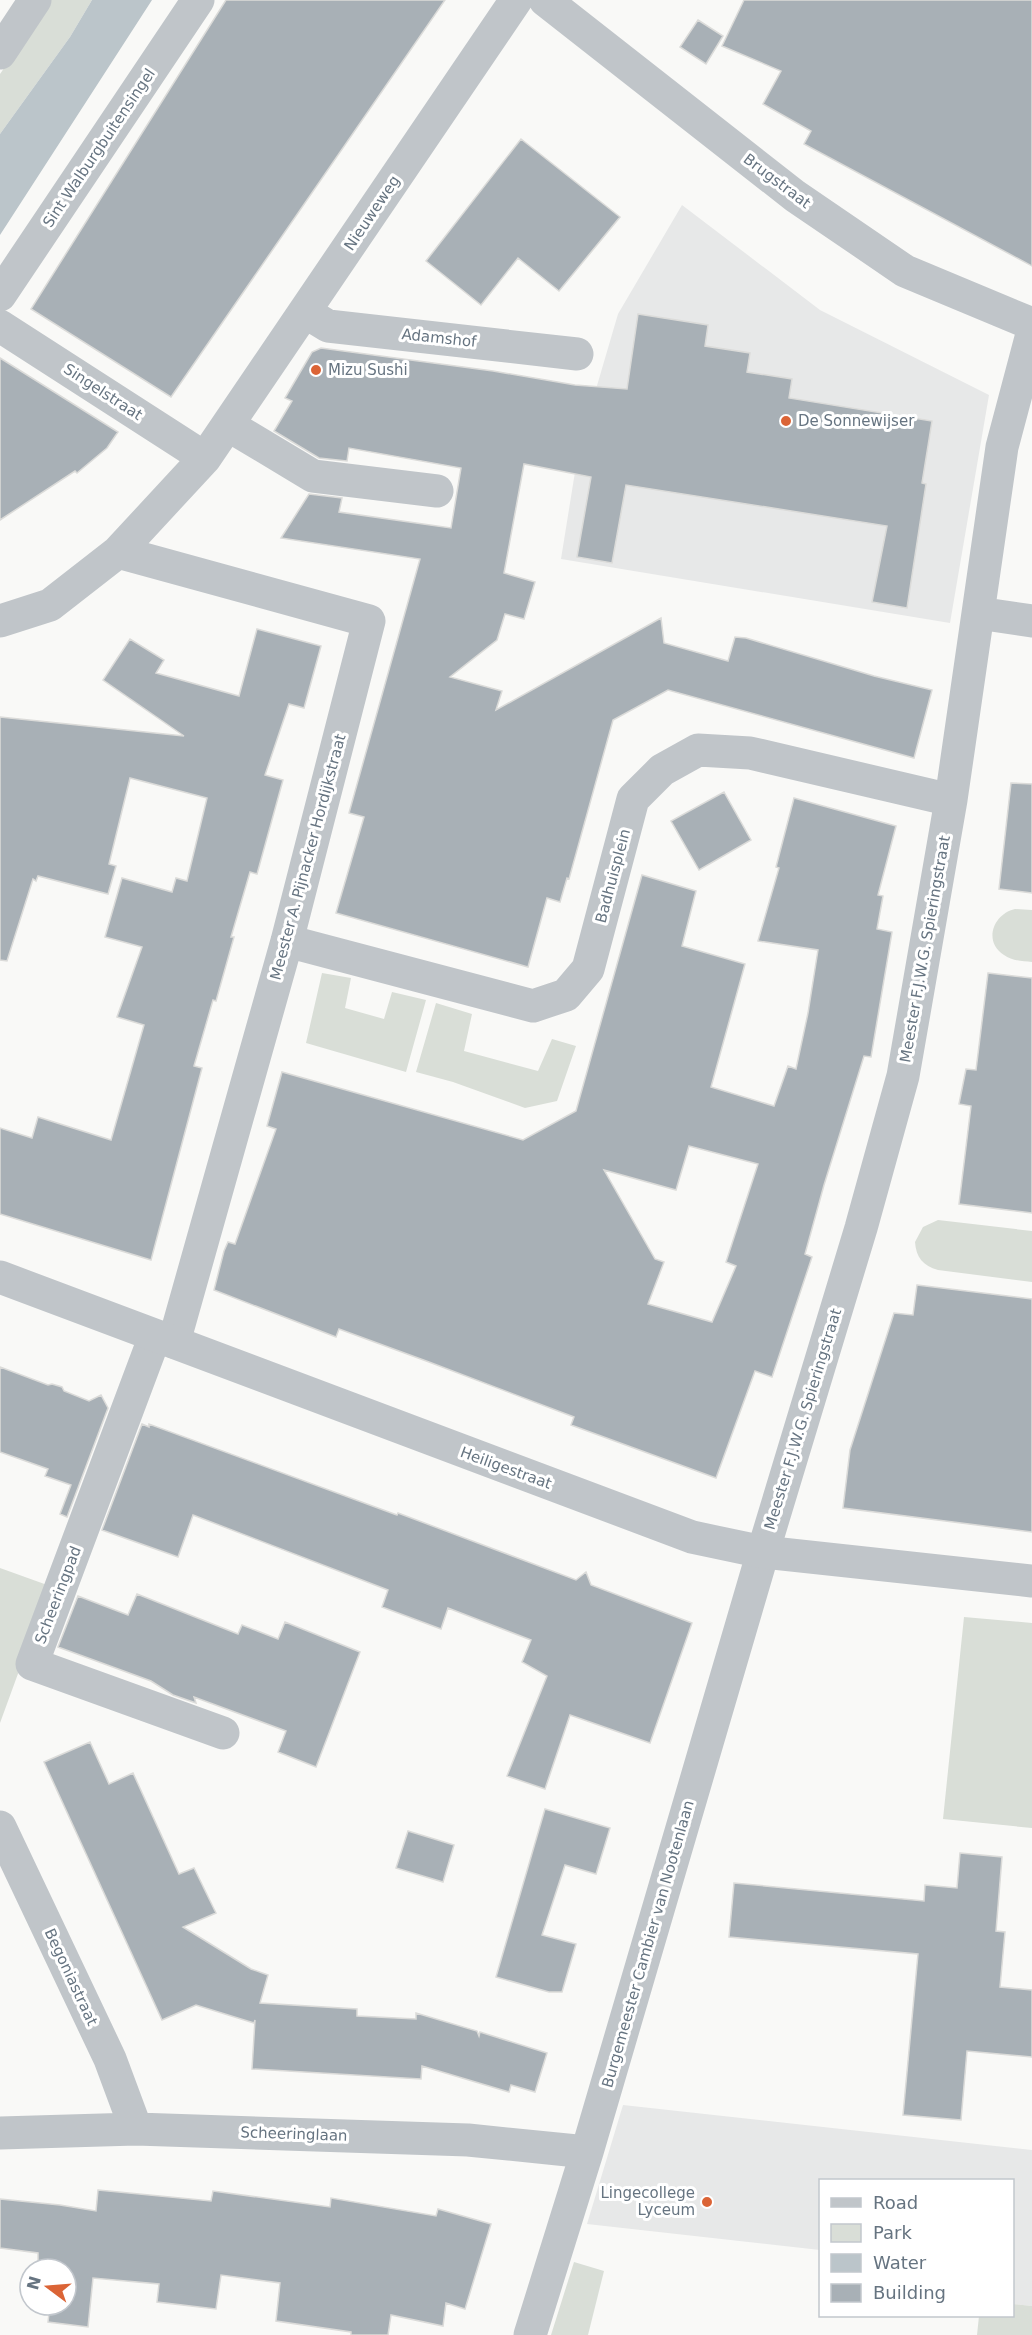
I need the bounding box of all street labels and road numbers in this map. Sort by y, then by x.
street label: Sint Walburgbuitensingel [39,65,159,231]
street label: Brugstraat [740,150,814,212]
street label: Nieuweweg [340,172,404,254]
street label: Adamshof [401,325,478,351]
street label: Singelstraat [60,360,146,424]
street label: Meester A. Pijnacker Hordijkstraat [266,732,350,982]
street label: Badhuisplein [592,827,634,925]
street label: Meester F.J.W.G. Spieringstraat [896,834,954,1064]
street label: Meester F.J.W.G. Spieringstraat [761,1306,845,1532]
street label: Heiligestraat [458,1443,554,1493]
street label: Scheeringpad [31,1544,85,1646]
street label: Burgemeester Cambier van Nootenlaan [598,1798,698,2090]
street label: Begoniastraat [41,1926,101,2029]
street label: Scheeringlaan [240,2123,348,2145]

